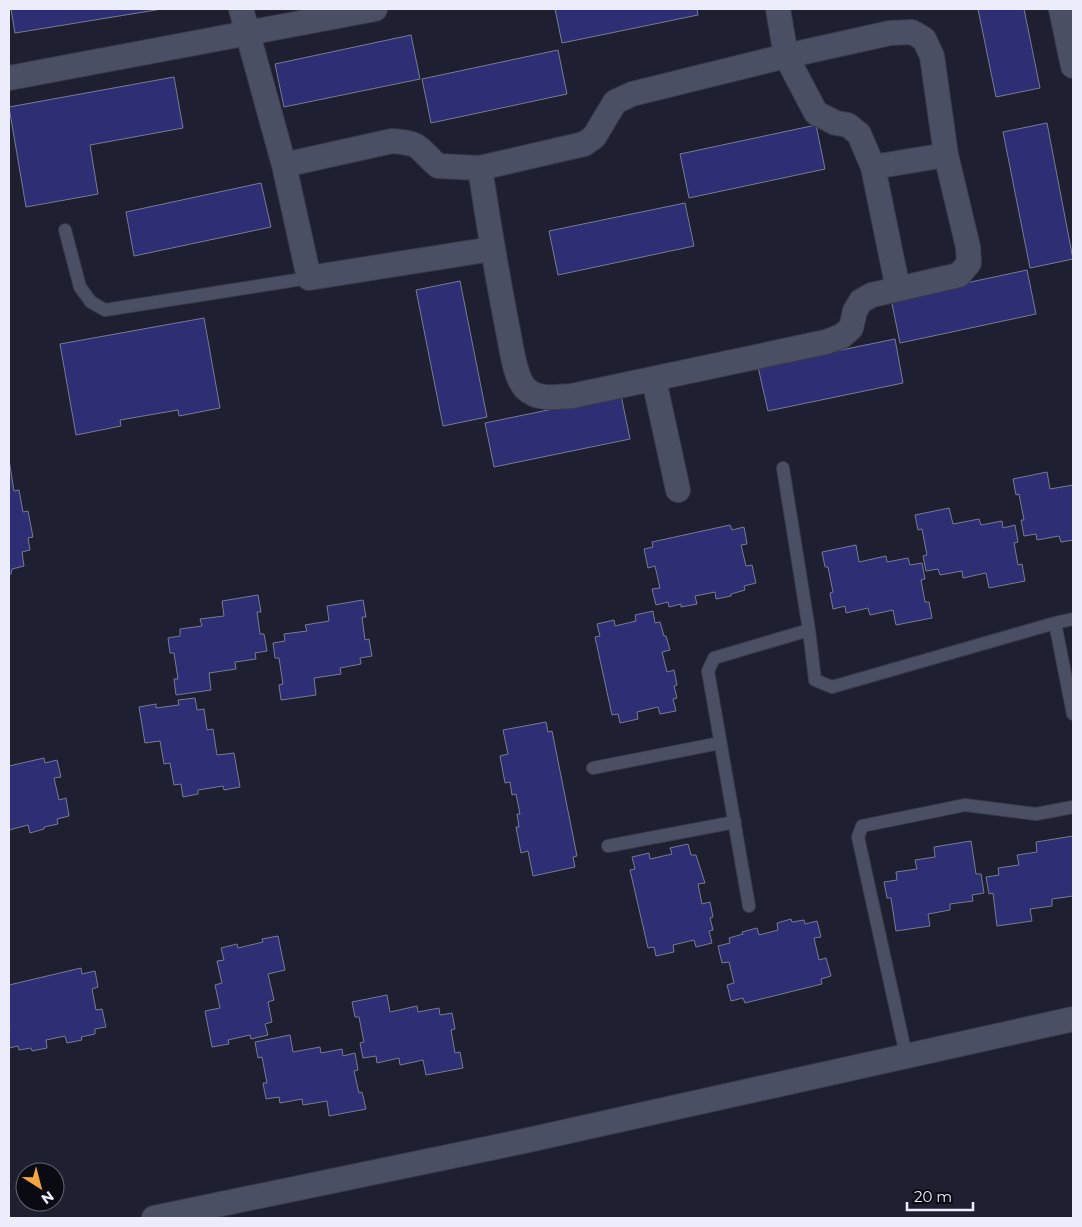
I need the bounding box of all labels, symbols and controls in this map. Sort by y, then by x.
north arrow [15,1162,65,1212]
scale bar [907,1180,973,1212]
text: N [38,1187,58,1208]
text: 20 m [914,1187,952,1206]

